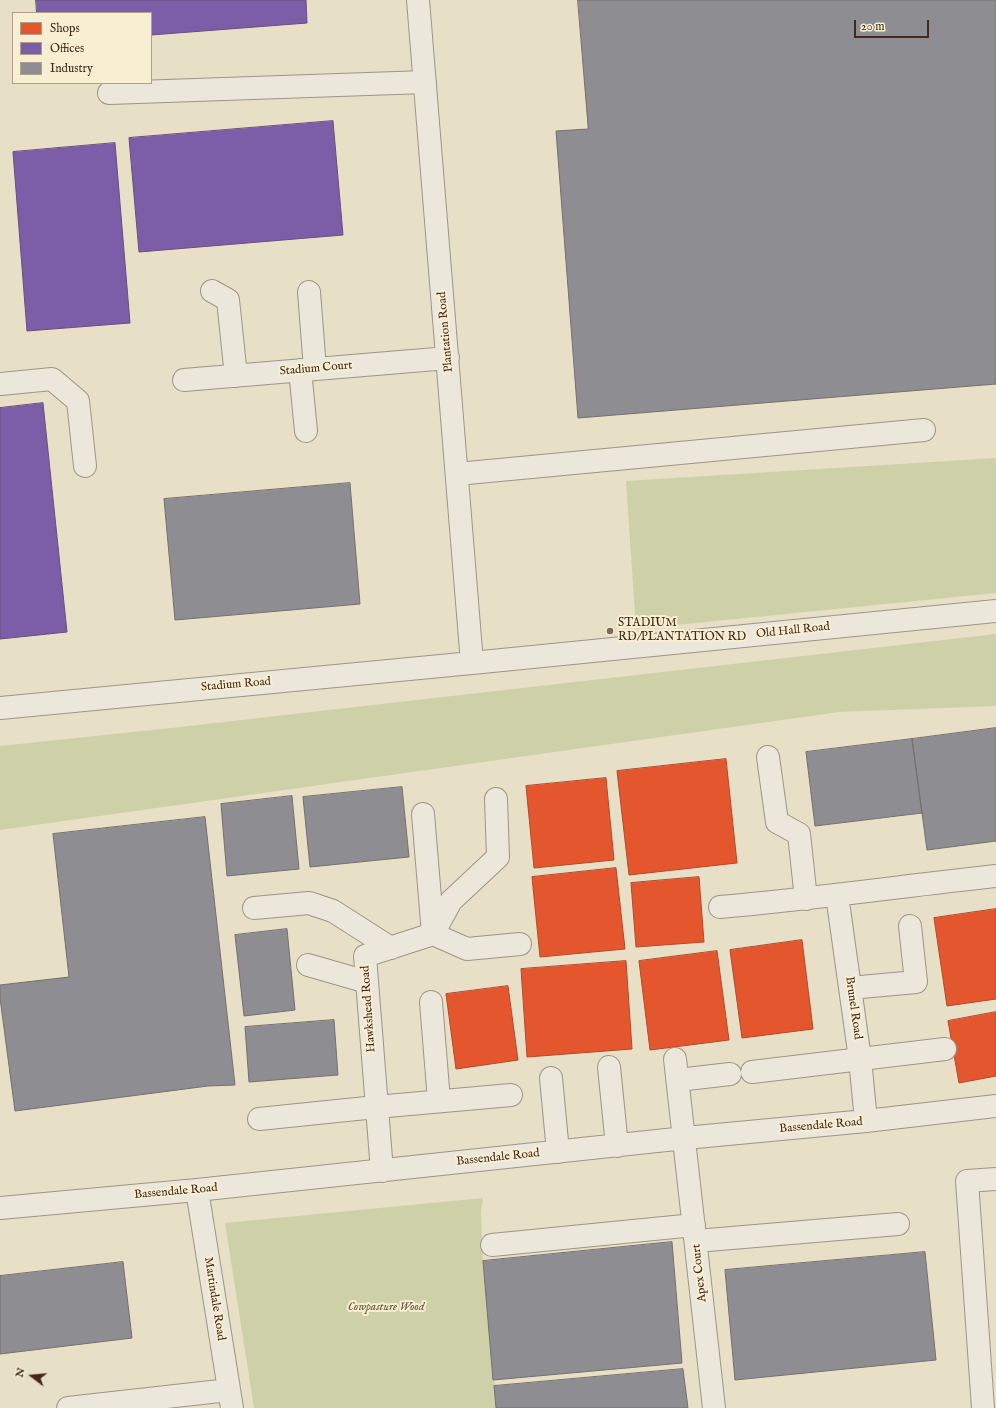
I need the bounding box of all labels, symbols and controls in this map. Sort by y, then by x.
legend [12,12,152,84]
scale bar [856,12,931,38]
text: 20 m [861,19,884,34]
text: Shops [50,21,80,36]
text: Offices [50,41,84,56]
text: Industry [50,61,93,76]
street label: Plantation Road [435,291,457,373]
street label: Stadium Court [279,359,353,379]
place label: STADIUM RD/PLANTATION RD [618,617,746,645]
street label: Old Hall Road [755,620,831,642]
marker: STADIUM RD/PLANTATION RD [605,626,615,636]
street label: Stadium Road [200,675,272,695]
street label: Hawkshead Road [359,965,379,1053]
street label: Brunel Road [841,976,865,1040]
street label: Bassendale Road [779,1115,863,1137]
street label: Bassendale Road [456,1146,540,1170]
street label: Bassendale Road [134,1181,218,1203]
street label: Apex Court [690,1243,710,1303]
street label: Martindale Road [200,1256,228,1342]
park label: Cowpasture Wood [348,1301,424,1315]
north arrow [12,1356,52,1396]
text: N [12,1366,29,1379]

